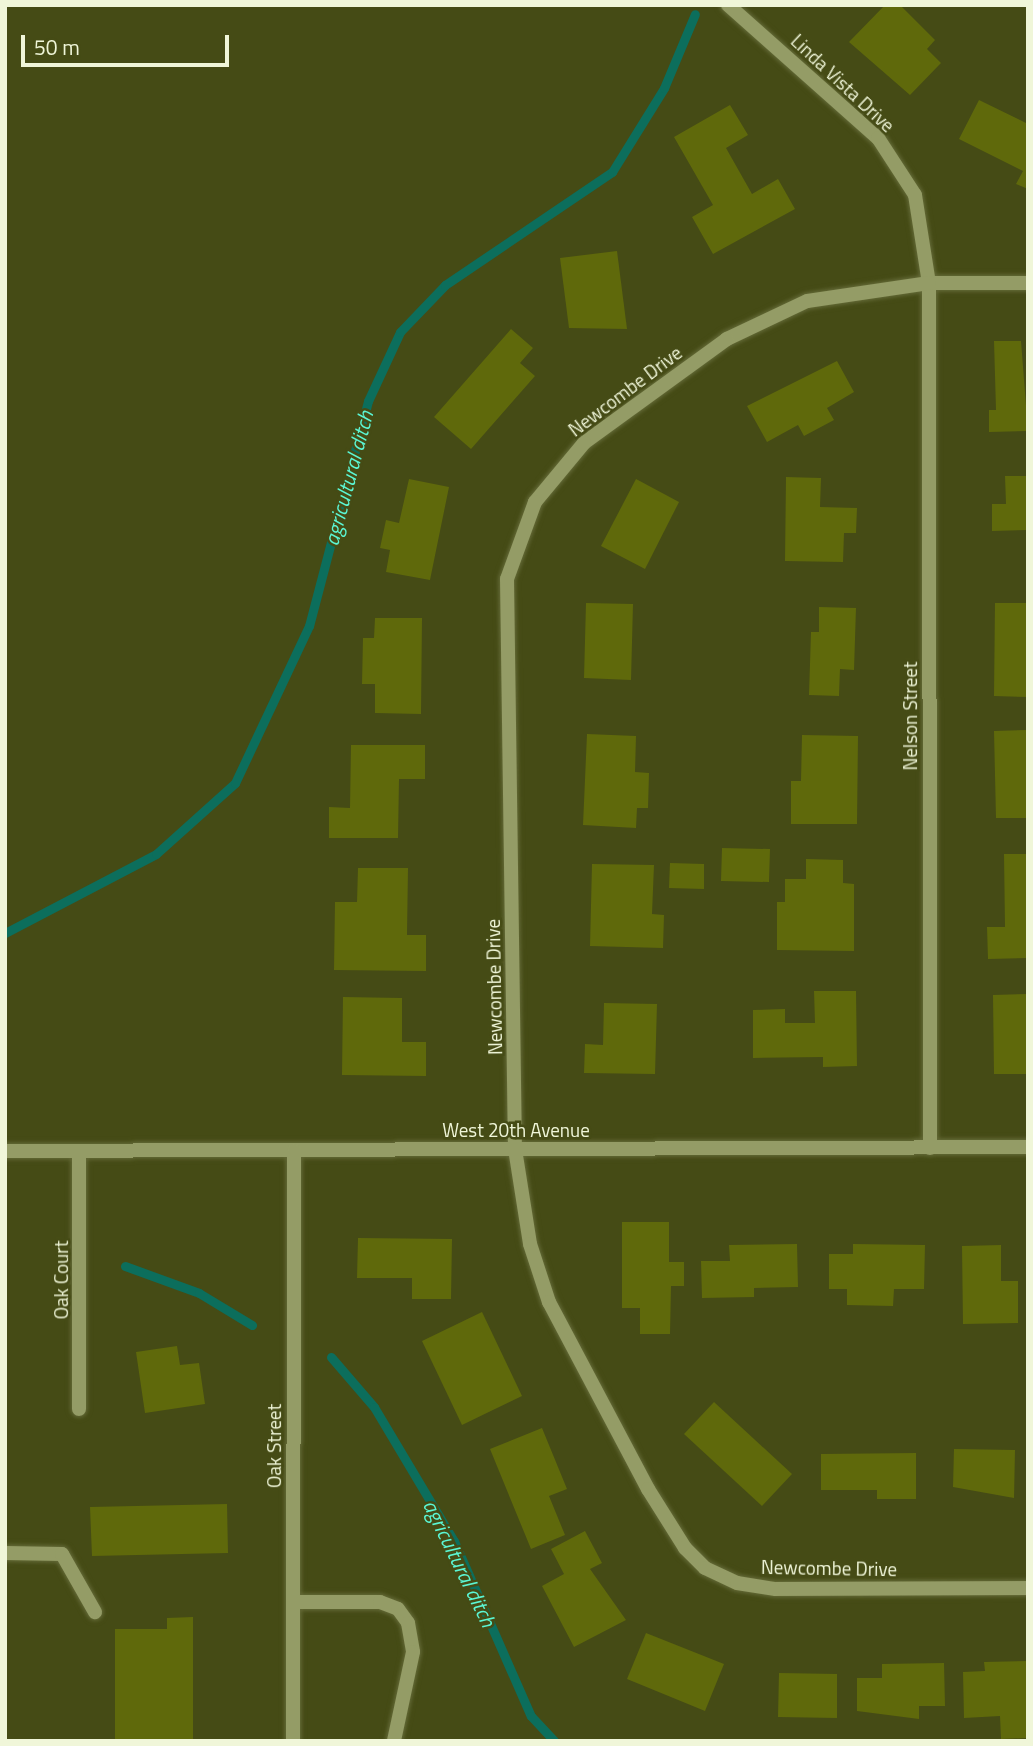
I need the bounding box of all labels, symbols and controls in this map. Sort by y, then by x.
scale bar [24,21,233,65]
street label: Linda Vista Drive [787,29,899,137]
text: 50 m [34,31,80,63]
street label: Newcombe Drive [564,341,686,441]
water label: agricultural ditch [318,408,378,548]
street label: Nelson Street [899,662,921,770]
street label: Newcombe Drive [481,919,507,1055]
street label: West 20th Avenue [442,1119,590,1141]
street label: Oak Court [50,1241,72,1319]
street label: Oak Street [263,1404,285,1488]
water label: agricultural ditch [418,1495,502,1631]
street label: Newcombe Drive [761,1555,897,1581]

